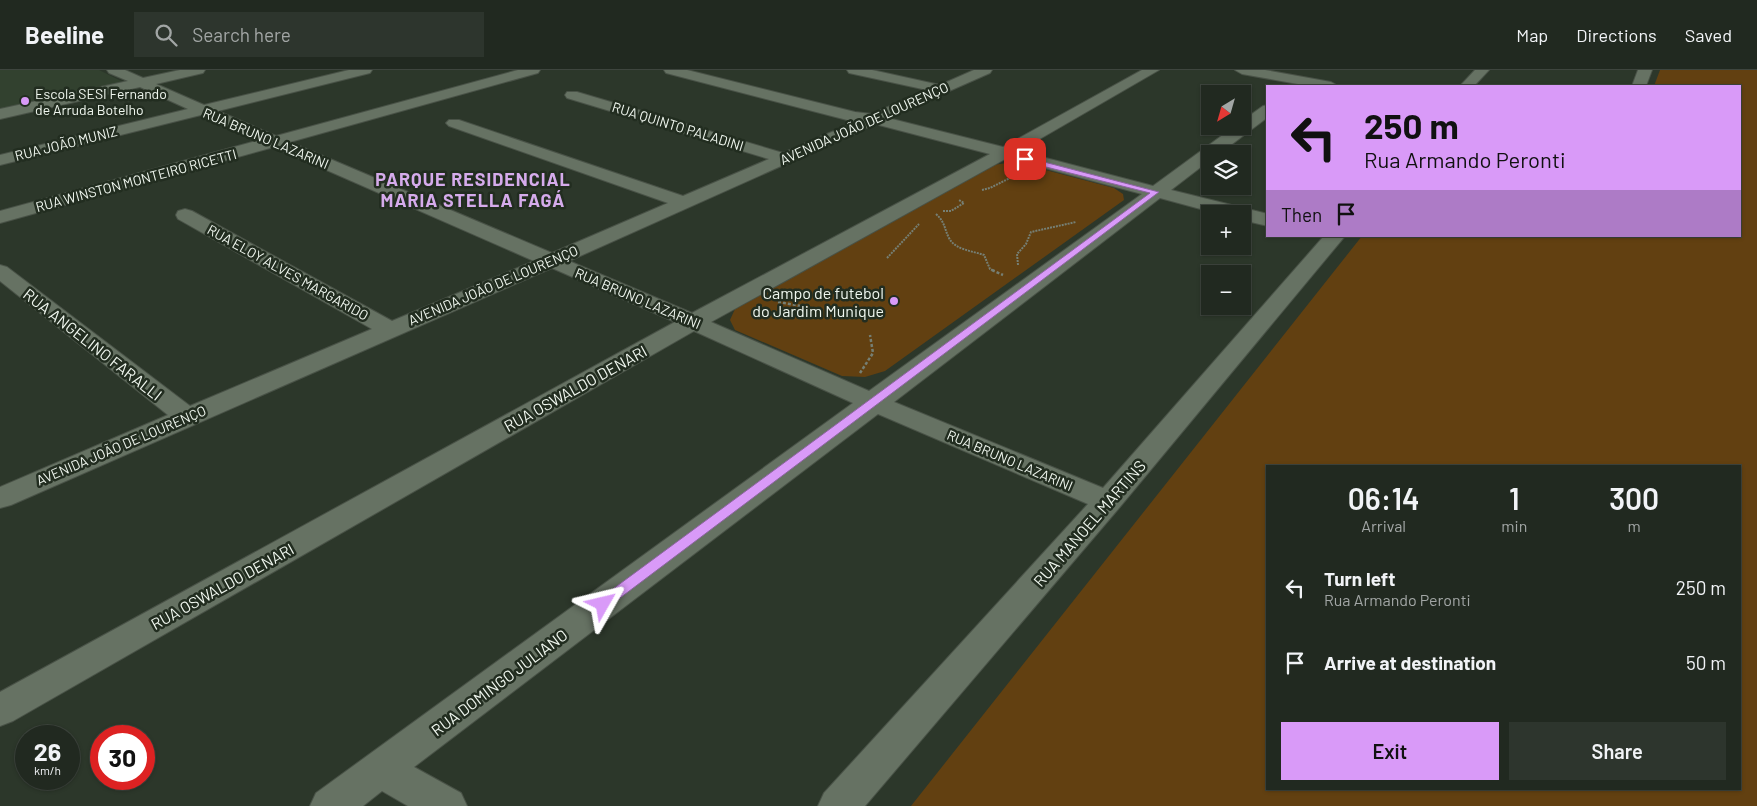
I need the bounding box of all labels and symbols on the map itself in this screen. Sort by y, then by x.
street label: AVENIDA JOÃO DE LOURENÇO [777,78,951,168]
place label: Escola SESI Fernando de Arruda Botelho [35,85,167,118]
north arrow [1201,85,1251,135]
marker: Escola SESI Fernando de Arruda Botelho [19,95,31,107]
street label: RUA QUINTO PALADINI [610,98,746,154]
street label: RUA BRUNO LAZARINI [201,104,331,172]
street label: RUA JOÃO MUNIZ [13,122,119,164]
pin [1004,138,1046,180]
street label: RUA WINSTON MONTEIRO RICETTI [34,145,238,215]
district label: PARQUE RESIDENCIAL MARIA STELLA FAGÁ [375,168,571,211]
street label: RUA ELOY ALVES MARGARIDO [204,221,372,323]
street label: AVENIDA JOÃO DE LOURENÇO [406,241,580,329]
street label: RUA BRUNO LAZARINI [573,264,703,332]
place label: Campo de futebol do Jardim Munique [752,283,884,320]
street label: RUA ANGELINO FARALLI [20,284,166,404]
marker: Campo de futebol do Jardim Munique [888,295,900,307]
street label: RUA OSWALDO DENARI [500,341,650,435]
street label: AVENIDA JOÃO DE LOURENÇO [34,401,208,489]
street label: RUA BRUNO LAZARINI [945,426,1075,494]
street label: RUA MANOEL MARTINS [1029,456,1149,590]
street label: RUA OSWALDO DENARI [147,539,297,633]
position arrow [576,577,628,629]
street label: RUA DOMINGO JULIANO [427,625,571,739]
speed limit sign: 30 [90,725,155,790]

